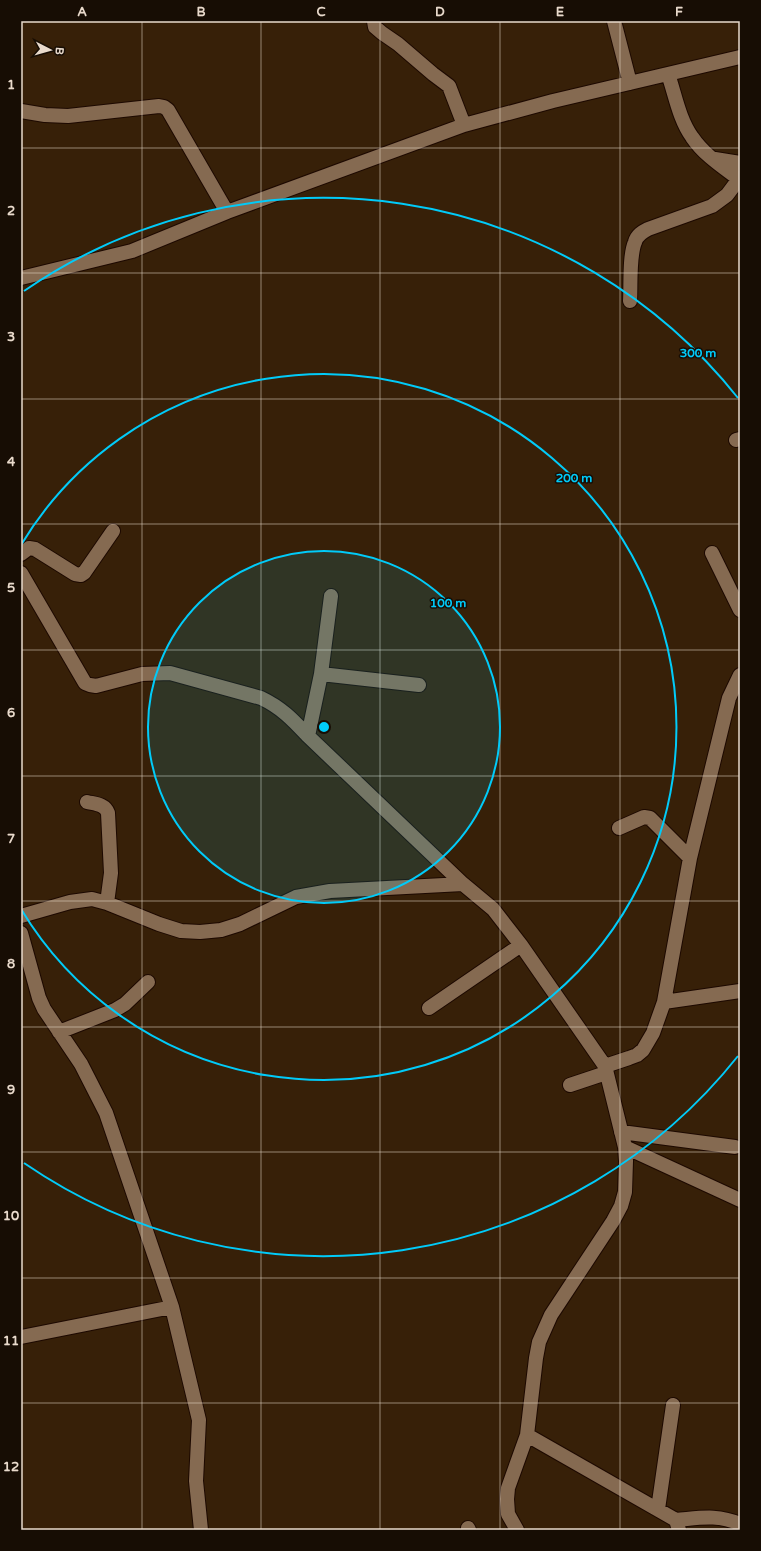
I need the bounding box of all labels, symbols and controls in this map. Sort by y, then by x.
text: A [77,4,87,20]
text: B [196,4,206,20]
text: C [316,4,326,20]
text: D [435,4,445,20]
text: E [556,4,564,20]
text: F [675,4,683,20]
north arrow [30,30,70,70]
text: B [53,47,66,56]
text: 1 [7,77,15,93]
text: 2 [7,203,15,219]
text: 3 [7,329,15,345]
text: 300 m [680,346,716,360]
text: 4 [7,454,16,470]
text: 200 m [556,471,592,485]
text: 5 [7,580,15,596]
text: 100 m [430,596,466,610]
text: 6 [7,705,15,721]
centre of rings [317,720,331,734]
text: 7 [7,831,15,847]
text: 8 [7,956,15,972]
text: 9 [7,1082,15,1098]
text: 10 [3,1208,19,1224]
text: 11 [3,1333,19,1349]
text: 12 [3,1459,19,1475]

